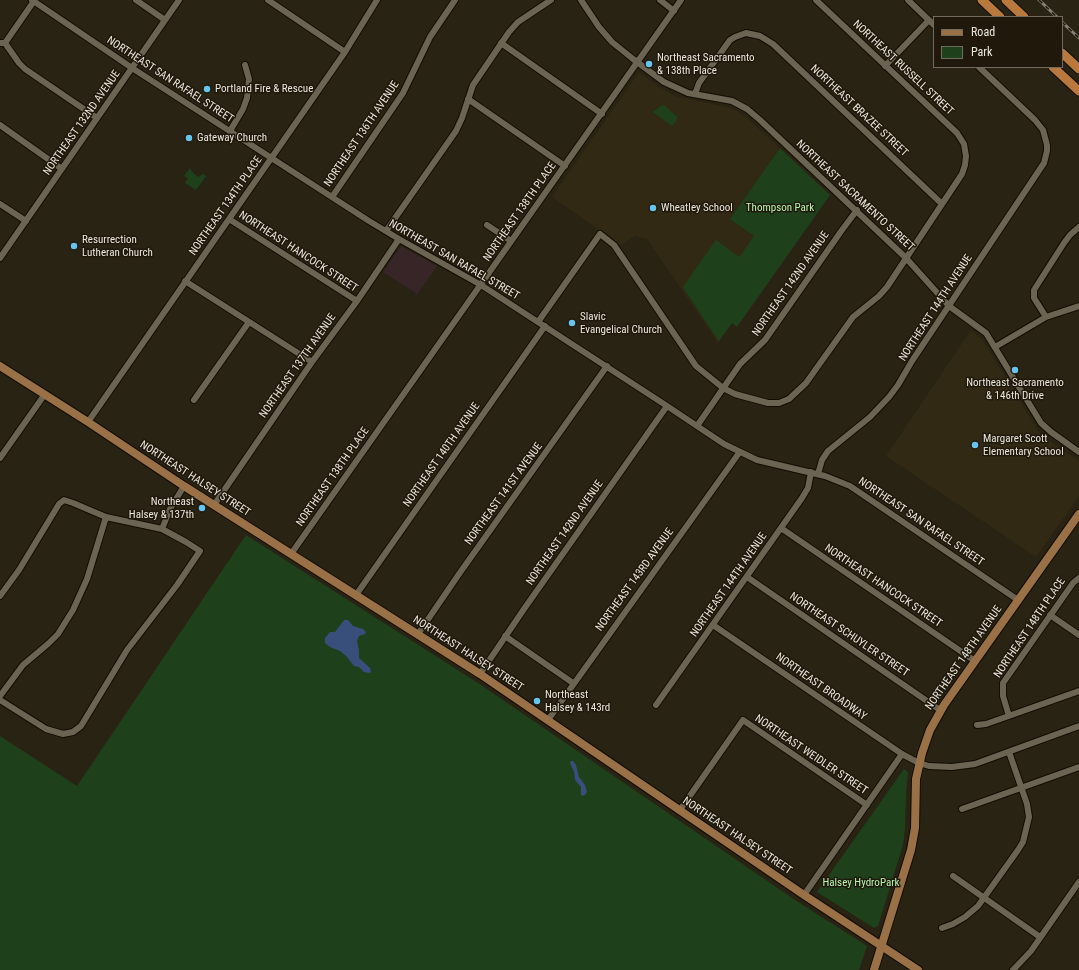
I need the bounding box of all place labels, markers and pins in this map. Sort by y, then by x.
place label: Northeast Sacramento & 138th Place [657,51,755,77]
marker: Northeast Sacramento & 138th Place [644,59,654,69]
place label: Portland Fire & Rescue [215,82,313,96]
marker: Portland Fire & Rescue [202,84,212,94]
place label: Gateway Church [197,131,267,145]
marker: Gateway Church [184,133,194,143]
place label: Wheatley School [661,201,733,215]
marker: Wheatley School [648,203,658,213]
place label: Resurrection Lutheran Church [82,233,153,259]
marker: Resurrection Lutheran Church [69,241,79,251]
place label: Slavic Evangelical Church [580,310,662,336]
marker: Slavic Evangelical Church [567,318,577,328]
marker: Northeast Sacramento & 146th Drive [1010,365,1020,375]
place label: Northeast Sacramento & 146th Drive [966,376,1064,402]
place label: Margaret Scott Elementary School [983,432,1064,458]
marker: Margaret Scott Elementary School [970,440,980,450]
place label: Northeast Halsey & 137th [129,495,194,521]
marker: Northeast Halsey & 137th [197,503,207,513]
place label: Northeast Halsey & 143rd [545,688,610,714]
marker: Northeast Halsey & 143rd [532,696,542,706]

